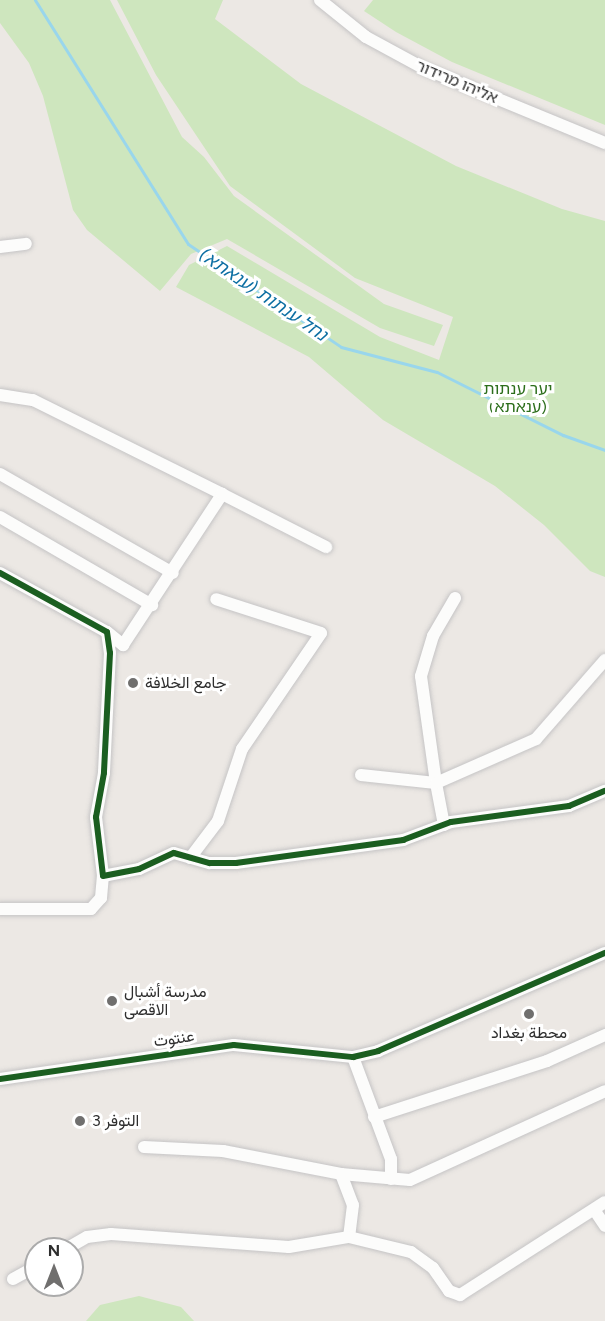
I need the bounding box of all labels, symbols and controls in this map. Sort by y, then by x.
street label: אליהו מרידור [413,56,501,108]
water label: נחל ענתות (ענאתא) [195,244,331,346]
park label: יער ענתות (ענאתא) [484,379,552,417]
place label: جامع الخلافة [145,673,226,693]
marker: جامع الخلافة [126,676,140,690]
place label: مدرسة أشبال الاقصى [124,982,206,1020]
marker: مدرسة أشبال الاقصى [105,994,119,1008]
marker: محطة بغداد [522,1007,536,1021]
place label: محطة بغداد [491,1023,567,1043]
street label: عنتوت [153,1027,195,1051]
place label: التوفر 3 [92,1111,139,1131]
marker: التوفر 3 [73,1114,87,1128]
north arrow [24,1237,84,1297]
text: N [48,1241,60,1260]

